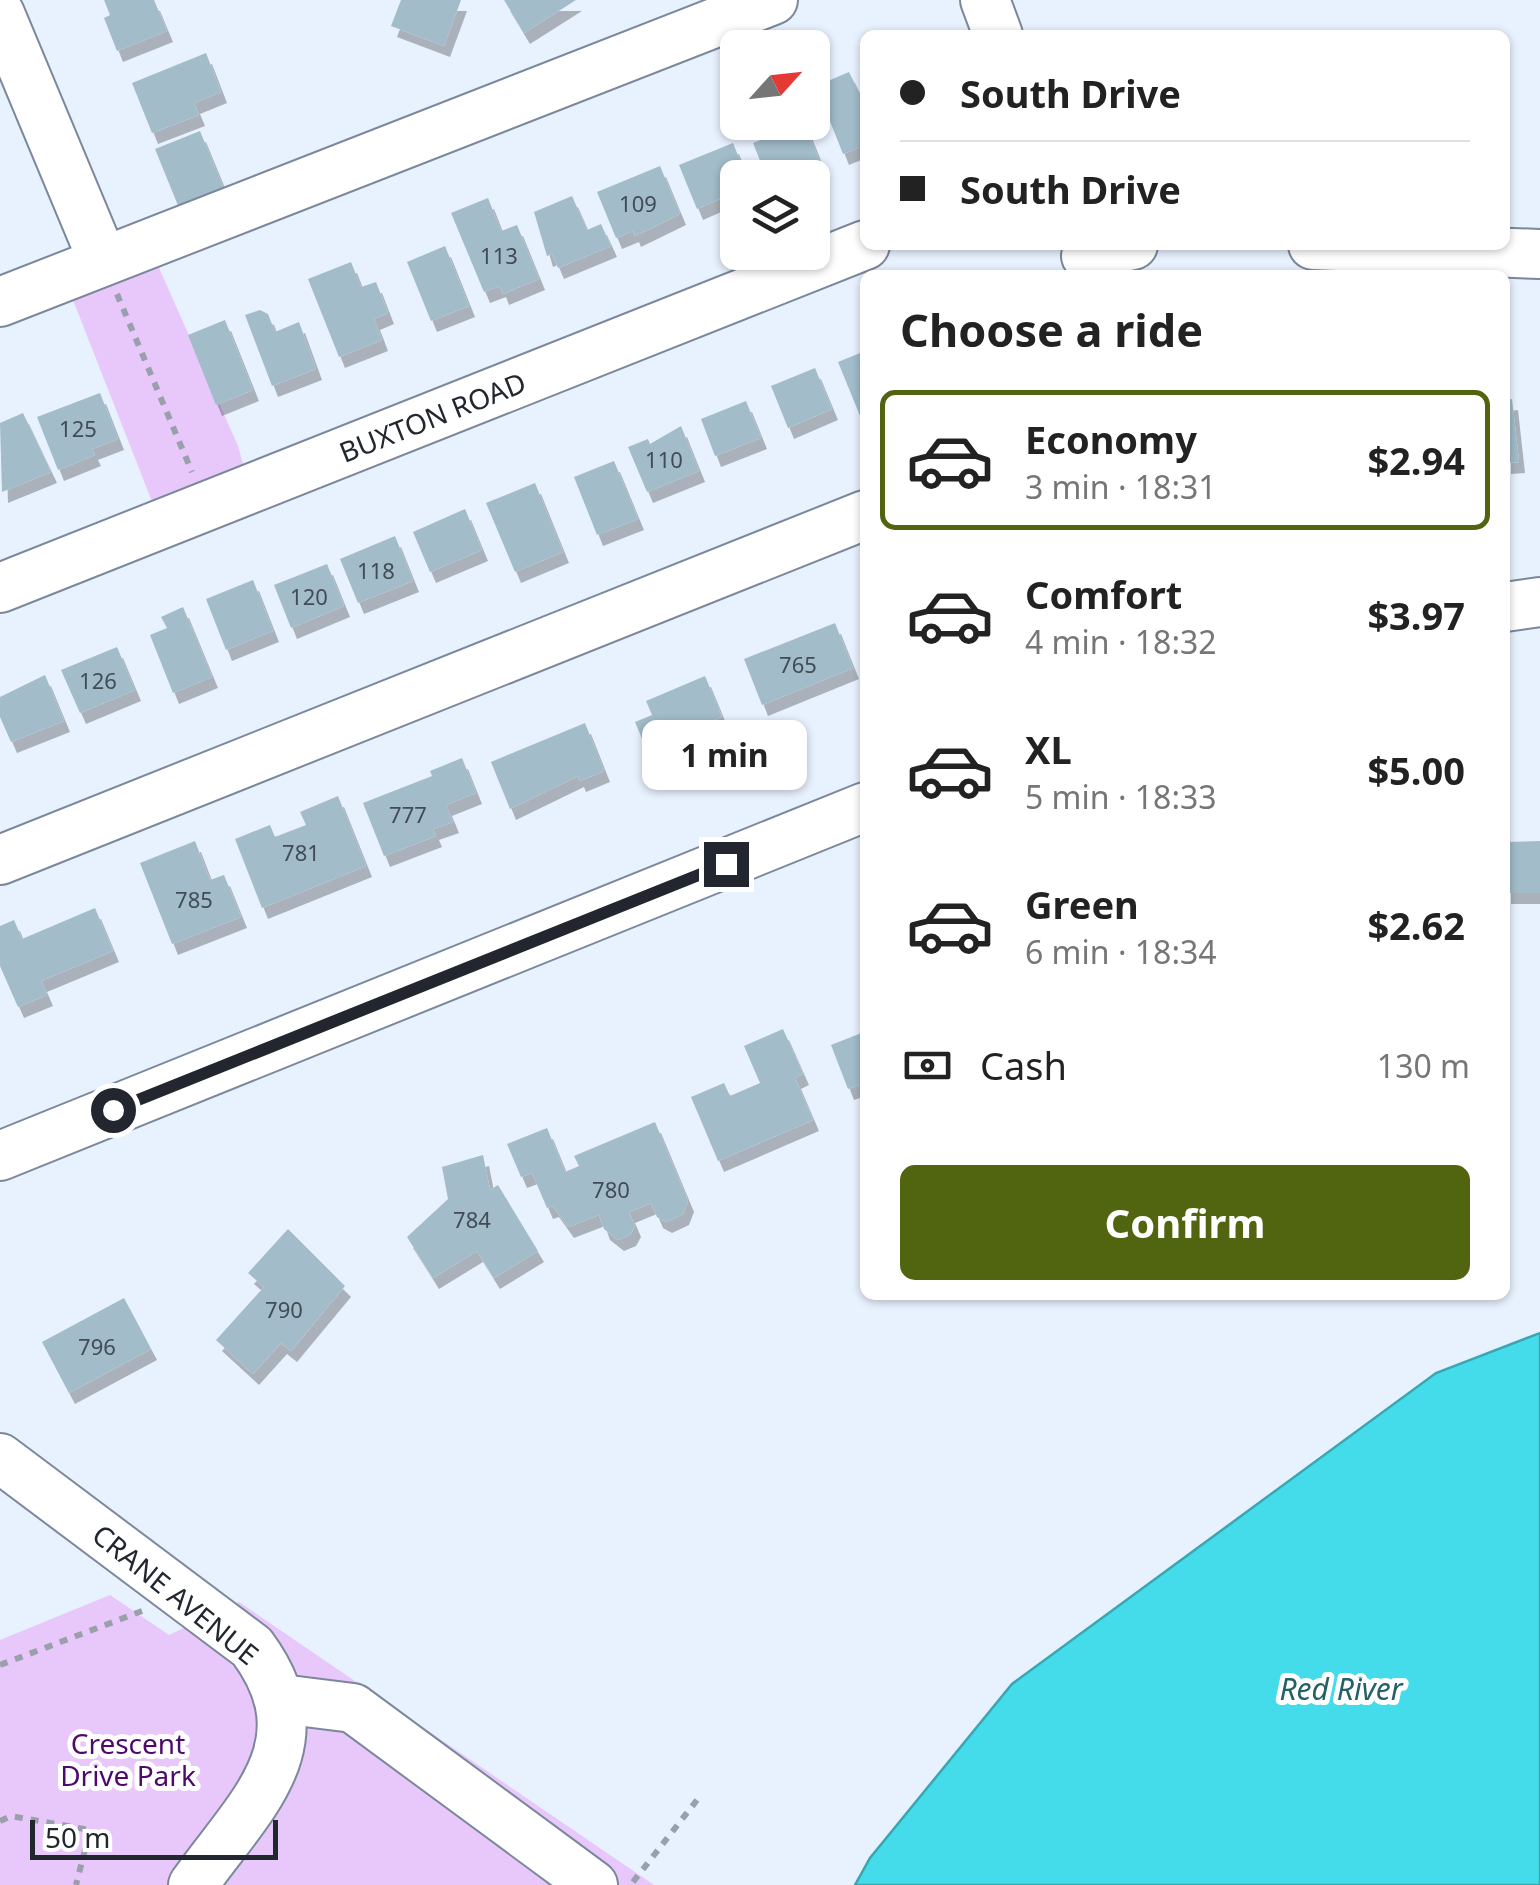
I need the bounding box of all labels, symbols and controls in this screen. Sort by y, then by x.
north arrow [720,30,830,140]
map controls [720,30,830,270]
text: South Drive [960,67,1181,119]
button: layers [720,160,830,270]
text: South Drive [960,163,1181,215]
house number: 109 [619,188,657,218]
house number: 113 [480,240,518,270]
text: Choose a ride [900,299,1203,360]
street label: BUXTON ROAD [333,363,531,471]
house number: 125 [59,413,97,443]
text: Economy [1025,413,1197,465]
icon: car [905,415,995,505]
text: $2.94 [1367,434,1465,486]
house number: 110 [645,444,683,474]
text: 3 min · 18:31 [1025,465,1217,508]
house number: 118 [357,555,395,585]
text: Comfort [1025,568,1182,620]
icon: car [905,570,995,660]
house number: 120 [290,581,328,611]
text: $3.97 [1367,589,1465,641]
text: 4 min · 18:32 [1025,620,1217,663]
house number: 765 [779,649,817,679]
house number: 126 [79,665,117,695]
callout: 1 min [644,719,808,789]
text: XL [1025,723,1072,775]
icon: car [905,725,995,815]
text: 1 min [680,733,769,776]
text: $5.00 [1367,744,1465,796]
text: 5 min · 18:33 [1025,775,1217,818]
house number: 777 [389,799,427,829]
house number: 781 [282,837,320,867]
route end [704,842,749,887]
text: Green [1025,878,1139,930]
icon: car [905,880,995,970]
house number: 785 [175,884,213,914]
text: $2.62 [1367,899,1465,951]
text: 6 min · 18:34 [1025,930,1217,973]
icon: cash [900,1038,955,1093]
text: Cash [980,1039,1067,1091]
text: 130 m [1377,1044,1470,1087]
route start [91,1088,136,1133]
button: Confirm [900,1165,1470,1280]
house number: 780 [592,1174,630,1204]
house number: 784 [453,1204,491,1234]
house number: 790 [265,1294,303,1324]
house number: 796 [78,1331,116,1361]
street label: CRANE AVENUE [85,1515,267,1673]
water label: Red River [1279,1668,1404,1709]
park label: Crescent Drive Park [60,1724,196,1794]
scale bar [30,1815,278,1860]
text: 50 m [45,1818,111,1856]

